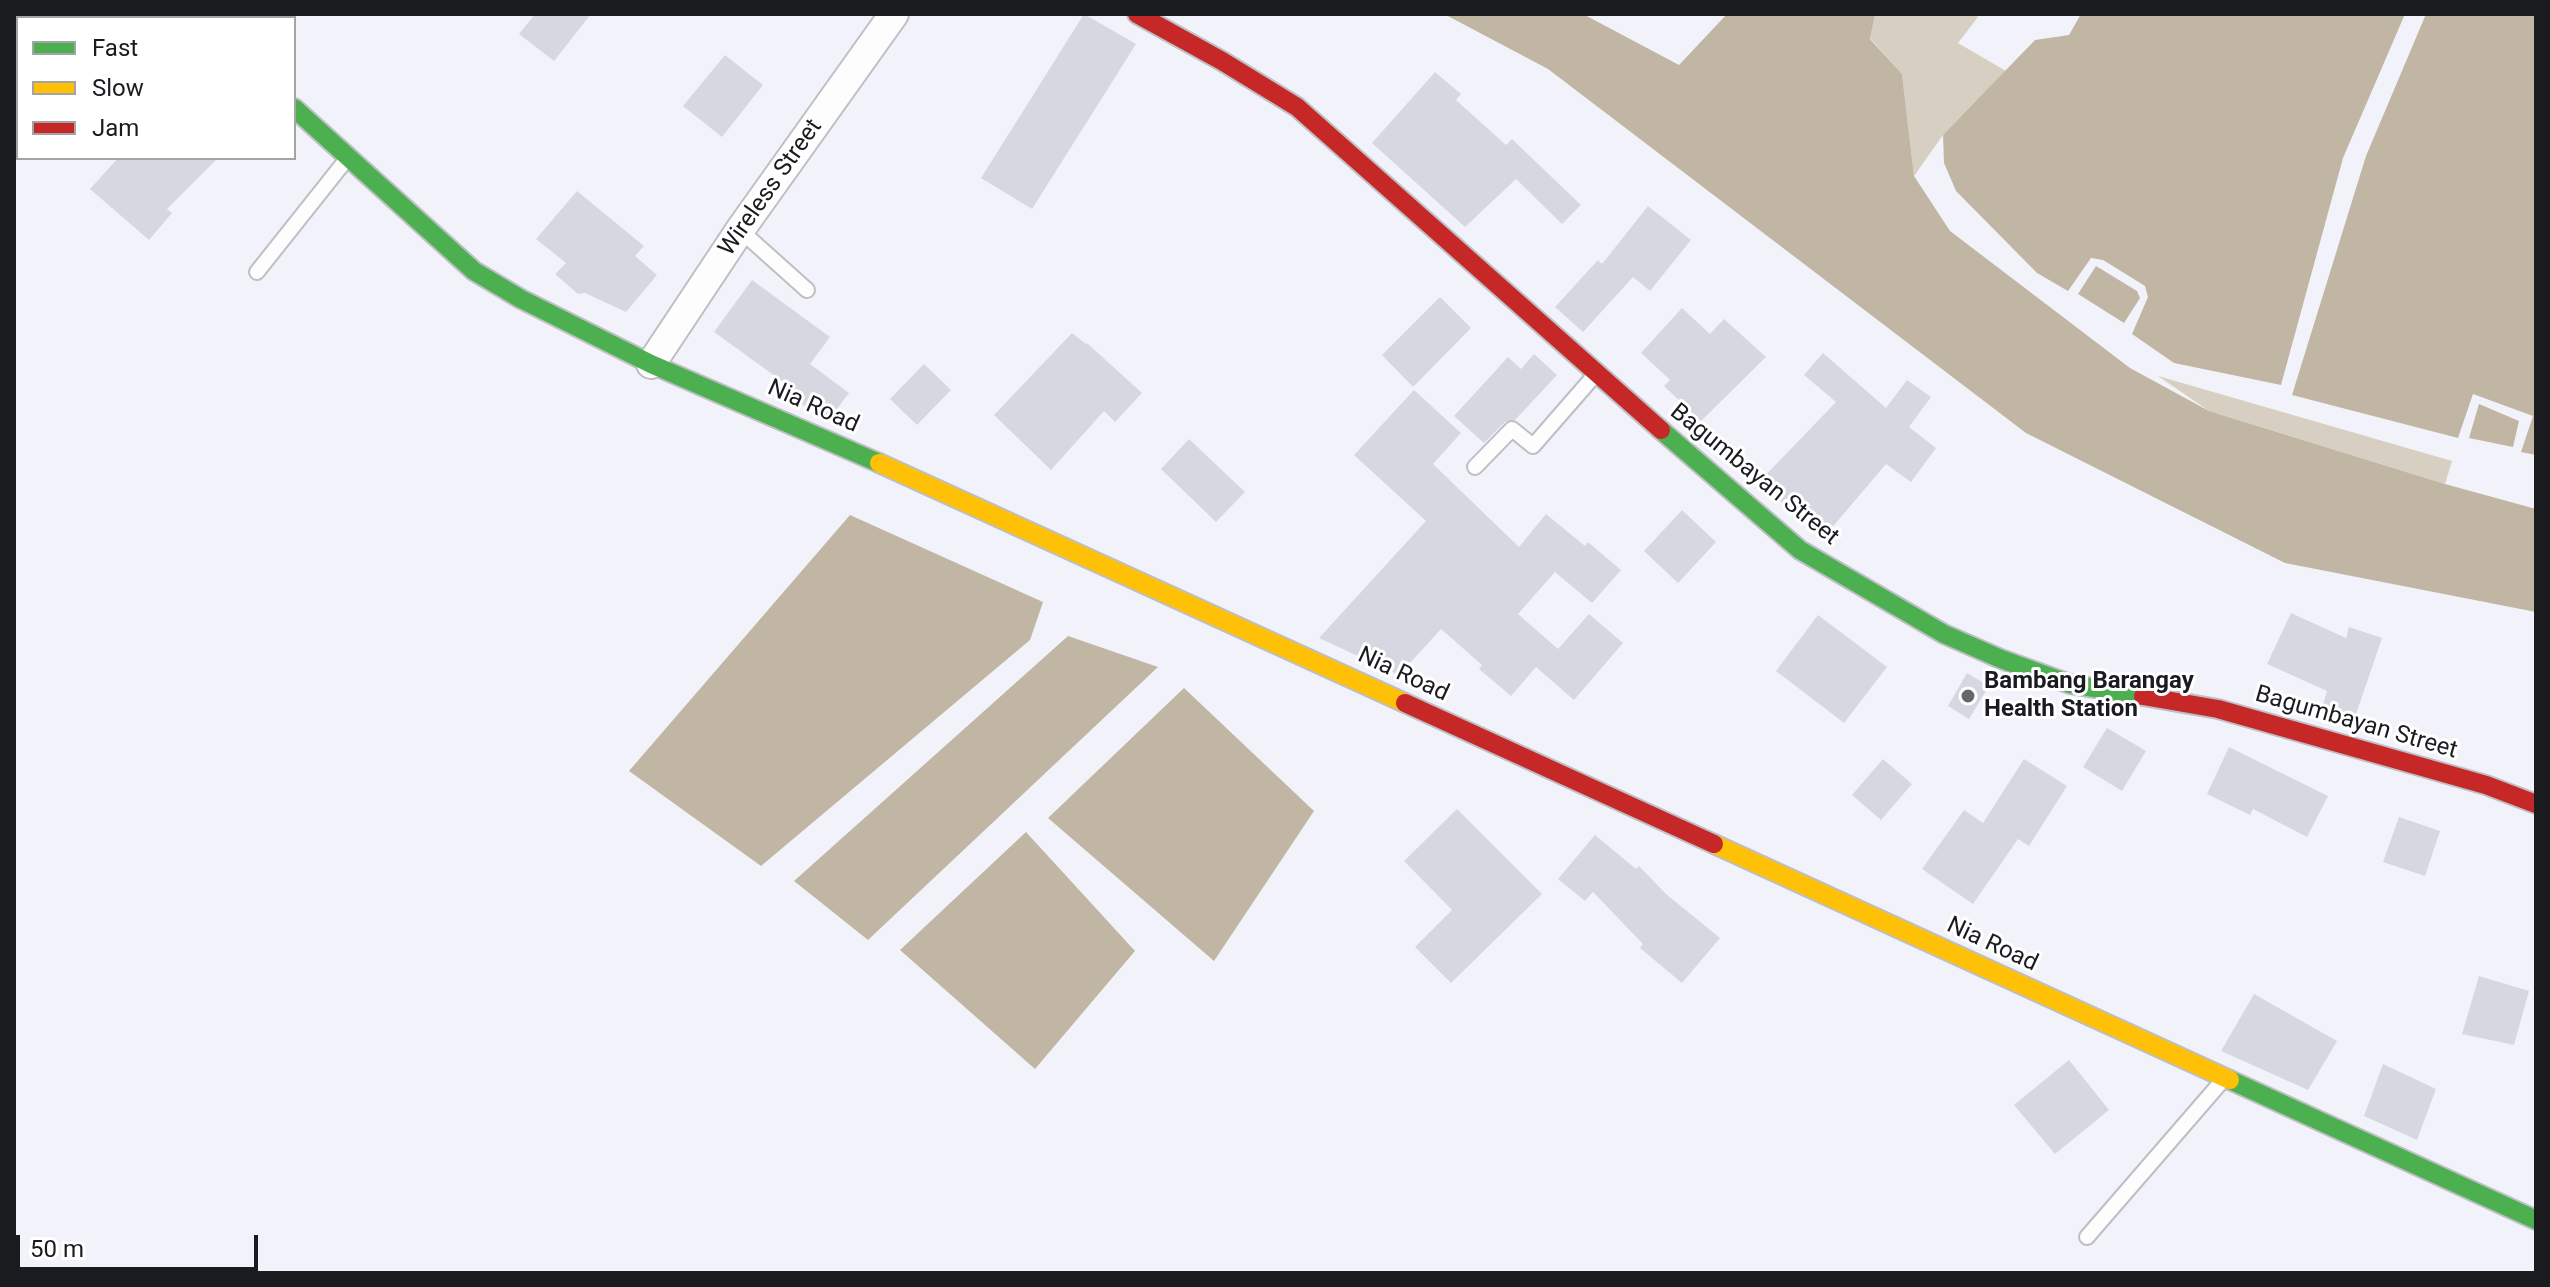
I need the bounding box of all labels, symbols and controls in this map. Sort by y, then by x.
legend [16,16,296,160]
text: Fast [92,34,138,62]
text: Slow [92,74,144,102]
text: Jam [92,114,139,142]
street label: Wireless Street [713,114,829,262]
street label: Nia Road [763,374,863,440]
street label: Bagumbayan Street [1664,398,1844,552]
street label: Nia Road [1353,641,1453,709]
place label: Bambang Barangay Health Station [1984,668,2194,724]
street label: Bagumbayan Street [2252,680,2460,766]
marker: Bambang Barangay Health Station [1959,687,1977,705]
street label: Nia Road [1942,911,2042,979]
scale bar [20,1219,262,1269]
text: 50 m [30,1235,84,1263]

